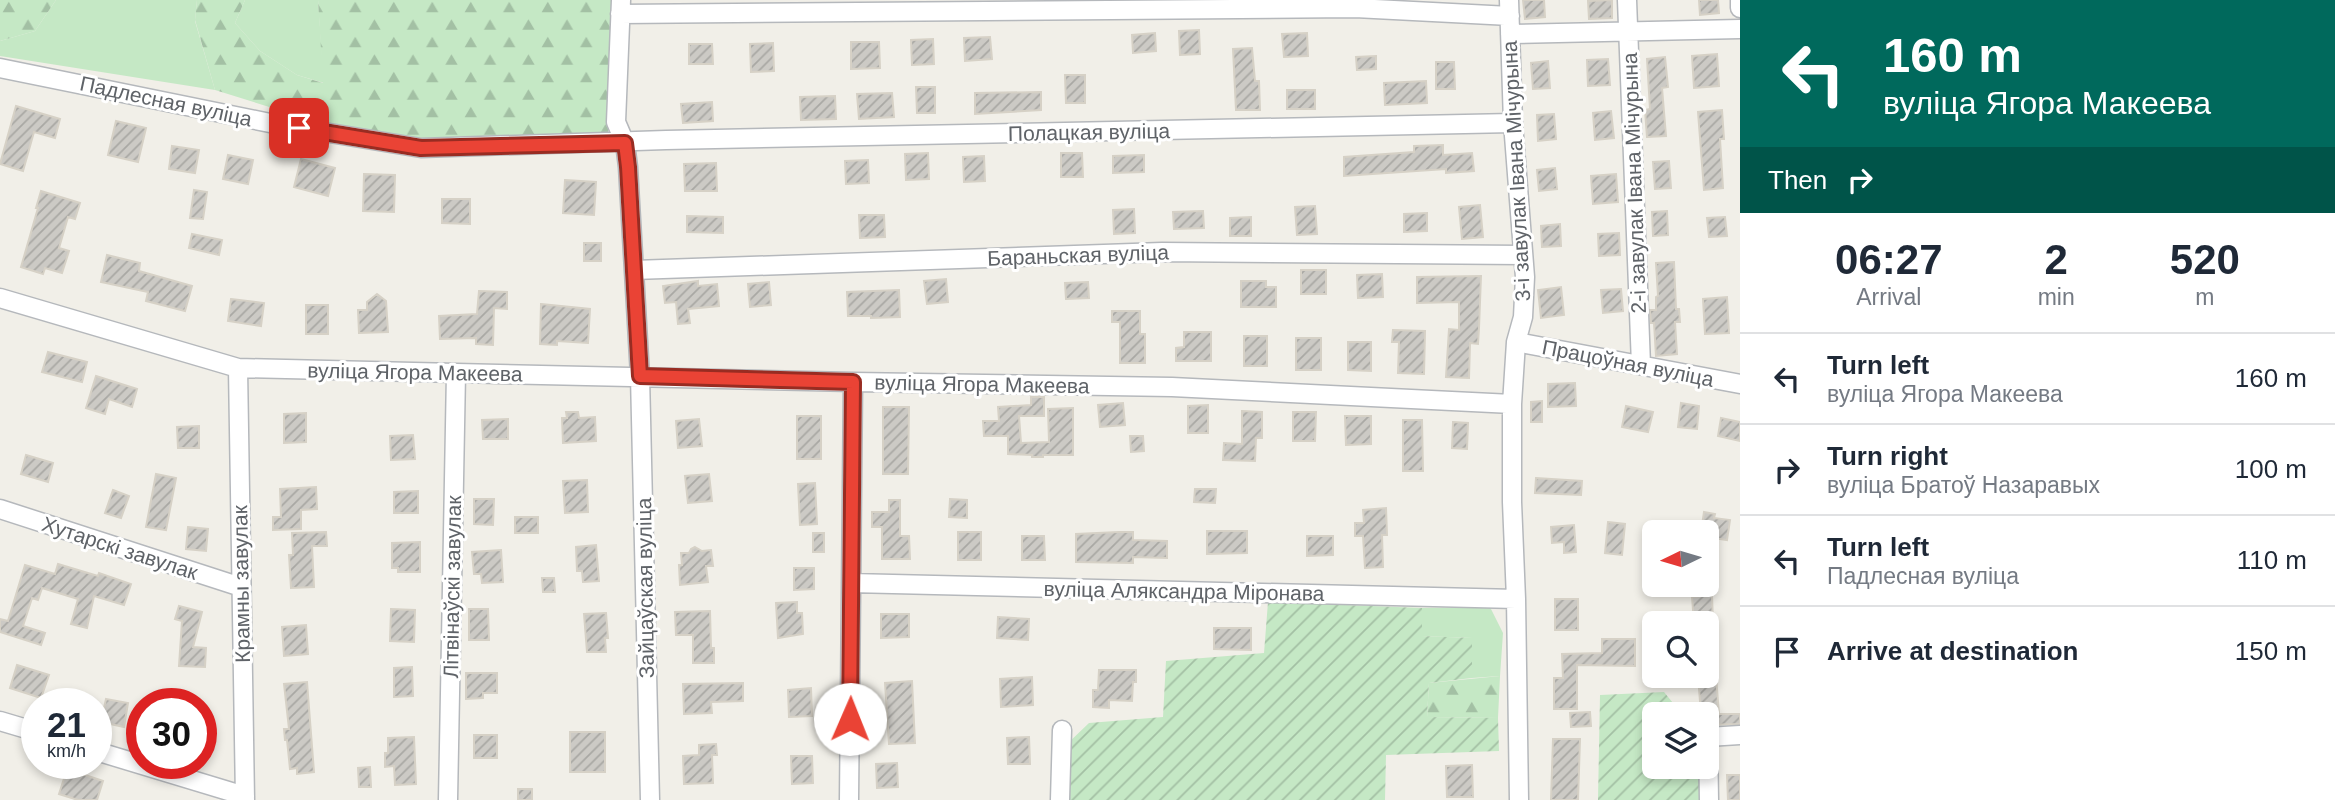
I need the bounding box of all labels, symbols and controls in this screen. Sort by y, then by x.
icon: left [1768,28,1859,119]
text: 160 m [1883,28,2022,82]
street label: 3-і завулак Івана Мічурына [1498,40,1534,302]
street label: 2-і завулак Івана Мічурына [1618,52,1650,314]
street label: Падлесная вуліца [78,72,254,131]
text: вуліца Ягора Макеева [1883,85,2211,121]
pin [269,98,329,158]
icon: arrive [280,109,318,147]
street label: Полацкая вуліца [1008,119,1171,145]
icon: right [1841,161,1879,199]
text: Then [1768,165,1827,195]
text: 06:27 [1835,236,1943,283]
text: 2 [2044,236,2068,283]
text: 520 [2170,236,2240,283]
street label: Бараньская вуліца [987,240,1170,270]
text: Arrival [1856,284,1921,310]
text: min [2038,284,2075,310]
text: m [2195,284,2214,310]
street label: Працоўная вуліца [1540,335,1716,391]
text: Turn left [1827,350,1929,380]
street label: вуліца Ягора Макеева [307,359,523,385]
icon: left [1768,360,1806,398]
text: 160 m [2235,363,2307,393]
street label: вуліца Ягора Макеева [874,371,1090,397]
text: вуліца Ягора Макеева [1827,381,2063,407]
text: Turn right [1827,441,1948,471]
icon: right [1768,451,1806,489]
text: 100 m [2235,454,2307,484]
text: вуліца Братоў Назаравых [1827,472,2100,498]
street label: Літвінаўскі завулак [439,494,465,679]
street label: Зайцаўская вуліца [632,497,658,679]
street label: Крамны завулак [228,504,254,663]
street label: Хутарскі завулак [39,512,201,584]
north arrow [1642,520,1718,597]
map controls [1642,520,1719,779]
text: Turn left [1827,532,1929,562]
icon: left [1768,542,1806,580]
text: 110 m [2237,545,2307,575]
text: Падлесная вуліца [1827,563,2019,589]
street label: вуліца Аляксандра Міронава [1043,577,1325,605]
button: search [1642,611,1719,688]
icon: arrive [1768,633,1806,671]
text: Arrive at destination [1827,636,2078,666]
text: 150 m [2235,636,2307,666]
position arrow [813,682,887,756]
speed limit sign: 30 [126,688,217,779]
button: layers [1642,702,1719,779]
text: 21 [47,705,86,744]
text: km/h [47,741,86,761]

